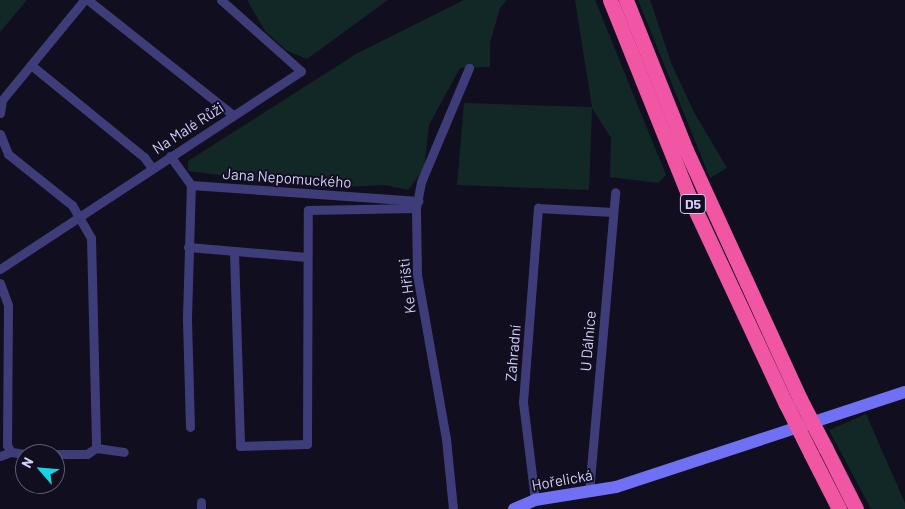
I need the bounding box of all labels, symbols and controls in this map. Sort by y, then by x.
street label: Na Malé Růži [149,98,227,158]
street label: Jana Nepomuckého [222,165,352,191]
road number: D5 [679,192,707,215]
street label: Ke Hřišti [395,257,419,315]
street label: U Dálnice [576,310,600,372]
street label: Zahradní [502,324,524,382]
north arrow [15,444,65,494]
text: N [17,454,37,470]
street label: Hořelická [530,466,594,494]

